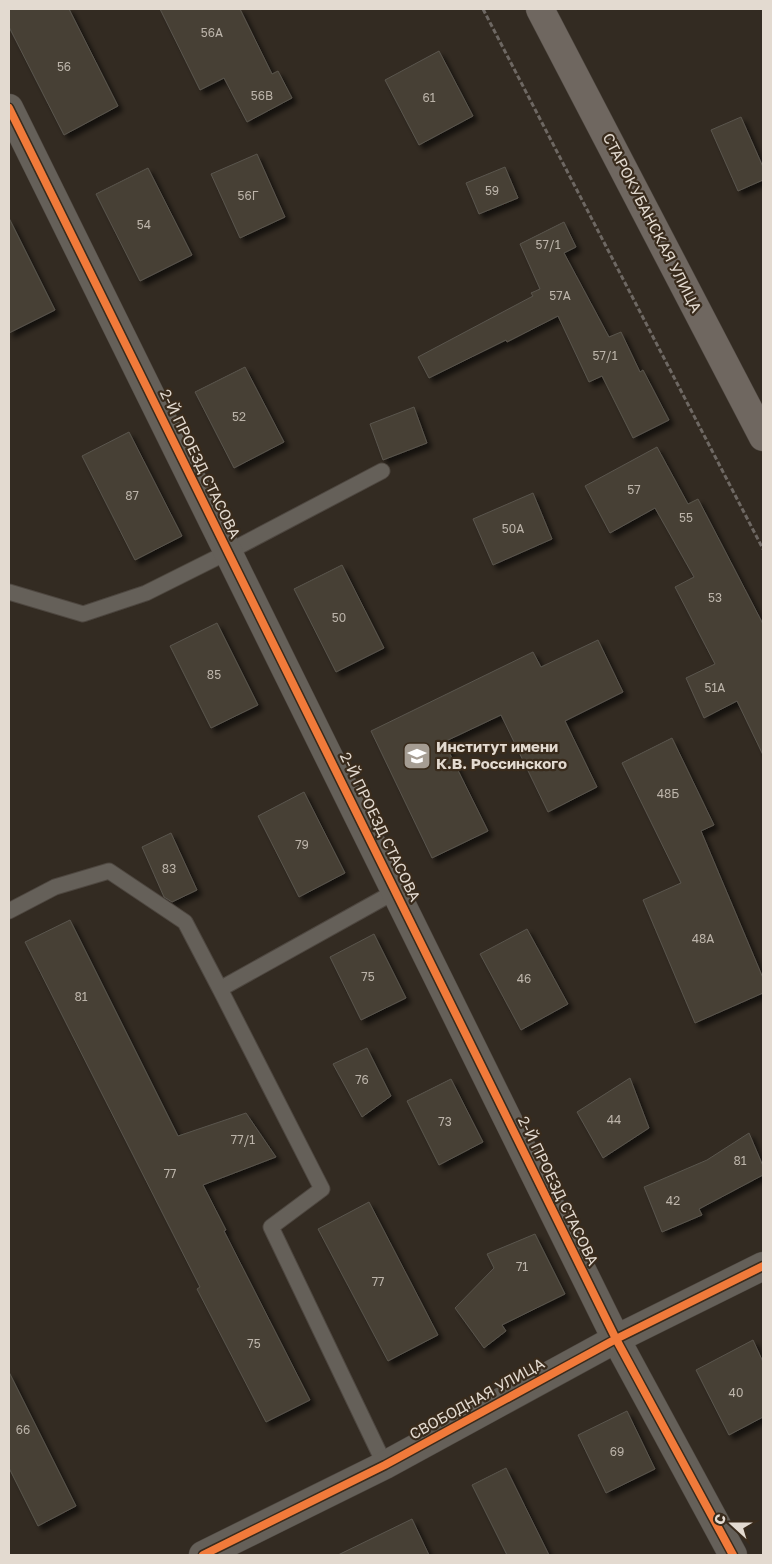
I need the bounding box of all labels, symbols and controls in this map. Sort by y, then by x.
house number: 56А [201,25,223,40]
house number: 56 [57,59,71,74]
house number: 56В [251,88,273,103]
house number: 61 [422,90,436,105]
street label: СТАРОКУБАНСКАЯ УЛИЦА [600,130,706,315]
house number: 59 [485,183,499,198]
house number: 56Г [238,188,259,203]
house number: 54 [137,217,151,232]
house number: 57/1 [536,237,561,252]
house number: 57А [549,288,571,303]
house number: 57/1 [593,348,618,363]
street label: 2-Й ПРОЕЗД СТАСОВА [157,386,245,541]
house number: 52 [232,409,246,424]
house number: 57 [627,482,641,497]
house number: 87 [125,488,139,503]
house number: 55 [679,510,693,525]
house number: 50А [502,521,524,536]
house number: 53 [708,590,722,605]
house number: 50 [332,610,346,625]
house number: 85 [207,667,221,682]
house number: 51А [705,680,725,695]
place label: Институт имени К.В. Россинского [436,737,567,772]
school or university icon: Институт имени К.В. Россинского [402,741,432,771]
street label: 2-Й ПРОЕЗД СТАСОВА [337,749,425,904]
house number: 48Б [657,786,679,801]
house number: 79 [295,837,309,852]
house number: 83 [162,861,176,876]
house number: 48А [692,931,714,946]
house number: 75 [361,969,375,984]
house number: 46 [517,971,531,986]
house number: 81 [74,989,88,1004]
house number: 76 [355,1072,369,1087]
house number: 44 [607,1112,621,1127]
street label: 2-Й ПРОЕЗД СТАСОВА [515,1113,603,1268]
house number: 73 [438,1114,452,1129]
house number: 77/1 [231,1132,255,1147]
house number: 81 [733,1153,747,1168]
house number: 77 [164,1166,176,1181]
house number: 42 [666,1193,680,1208]
house number: 71 [516,1259,528,1274]
house number: 77 [372,1274,384,1289]
house number: 75 [247,1336,261,1351]
street label: СВОБОДНАЯ УЛИЦА [406,1354,547,1443]
house number: 40 [729,1385,743,1400]
house number: 66 [16,1422,30,1437]
house number: 69 [610,1444,624,1459]
north arrow [707,1499,757,1549]
text: С [710,1511,729,1527]

